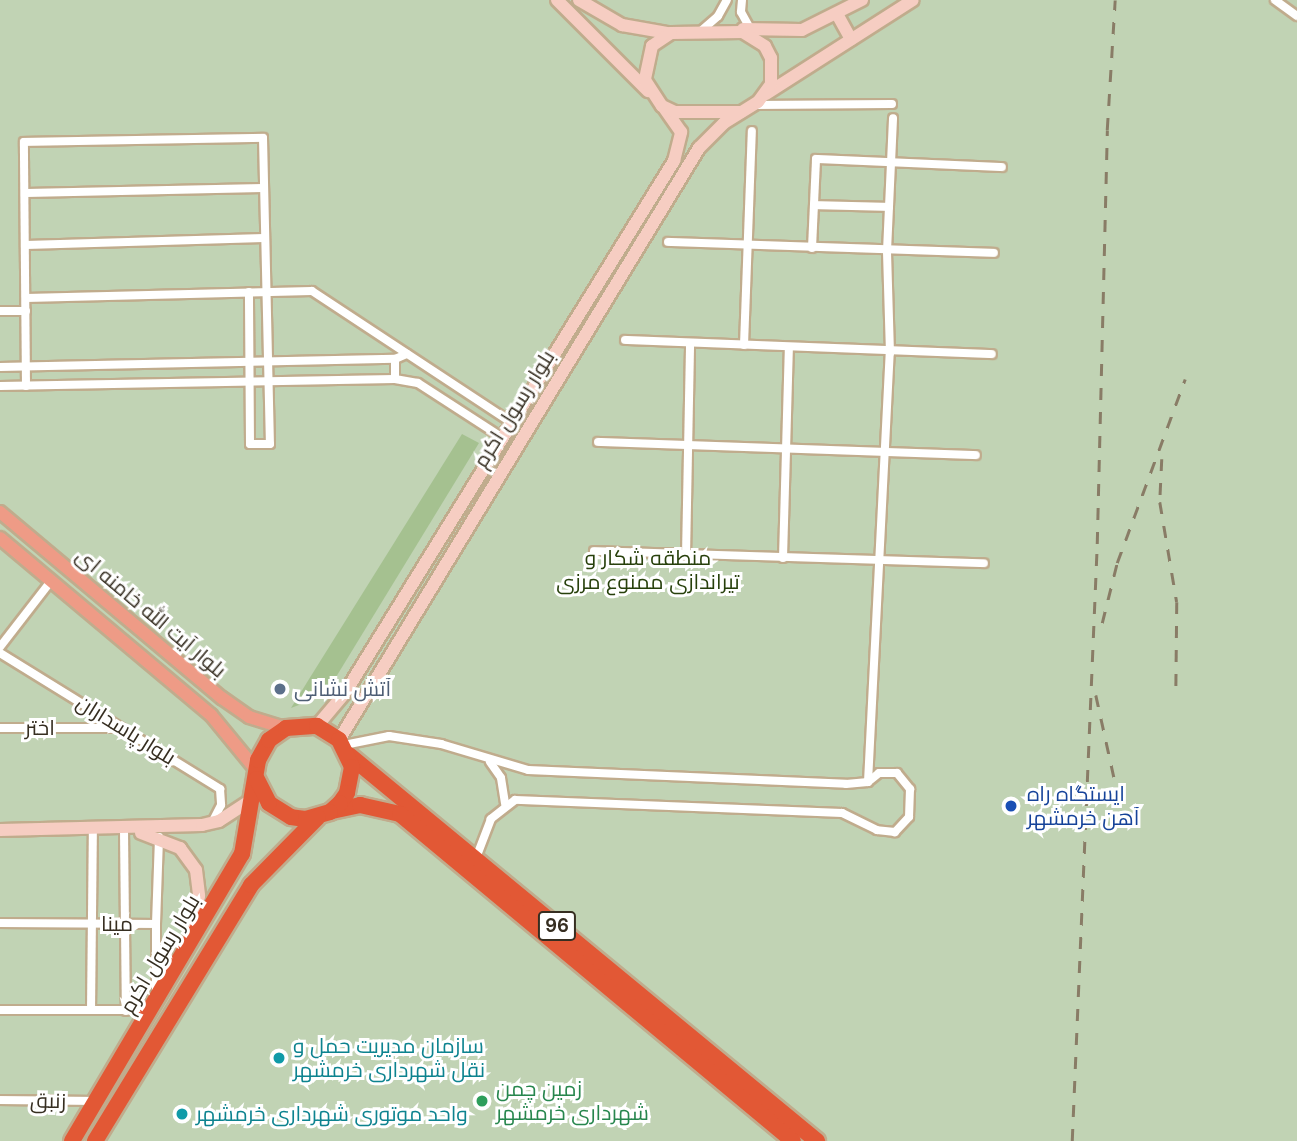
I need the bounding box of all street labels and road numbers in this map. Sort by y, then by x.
street label: بلوار رسول اکرم [468,346,560,472]
street label: بلوار آیت الله خامنه ای [71,543,231,683]
street label: بلوار پاسداران [72,690,180,770]
street label: اختر [25,715,55,741]
street label: بلوار رسول اکرم [115,890,205,1018]
road number: 96 [538,910,576,942]
street label: مینا [101,911,133,937]
street label: زنبق [30,1088,66,1114]

